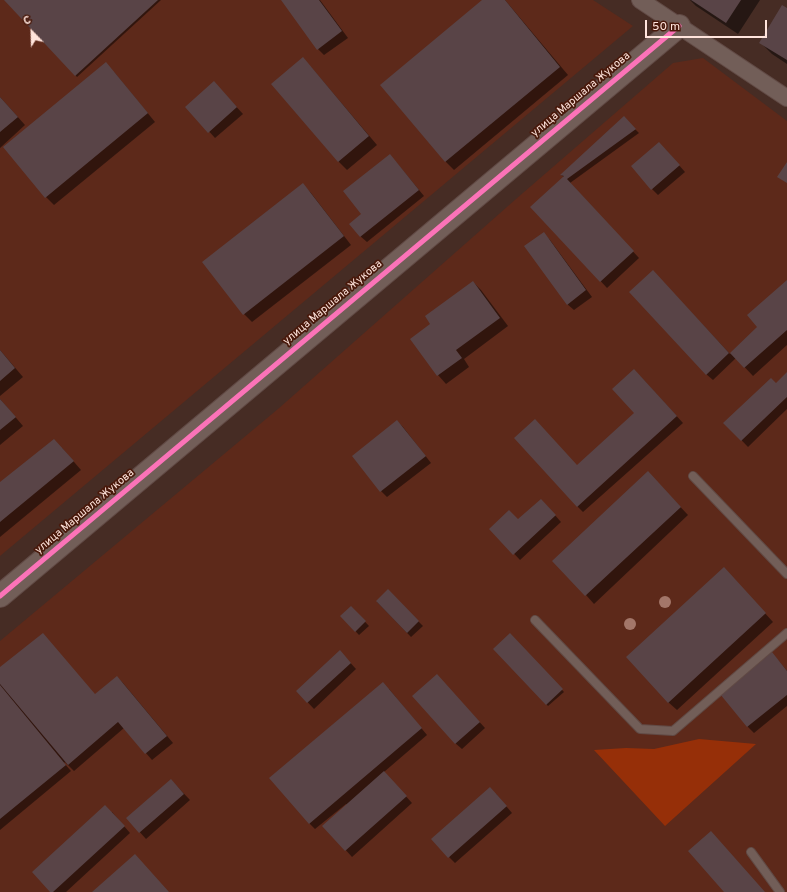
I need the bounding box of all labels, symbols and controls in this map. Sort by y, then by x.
north arrow [12,12,52,52]
scale bar [647,12,769,38]
text: С [21,13,33,29]
text: 50 m [652,19,680,35]
street label: улица Маршала Жукова [529,50,633,140]
street label: улица Маршала Жукова [281,258,385,348]
street label: улица Маршала Жукова [33,467,137,557]

